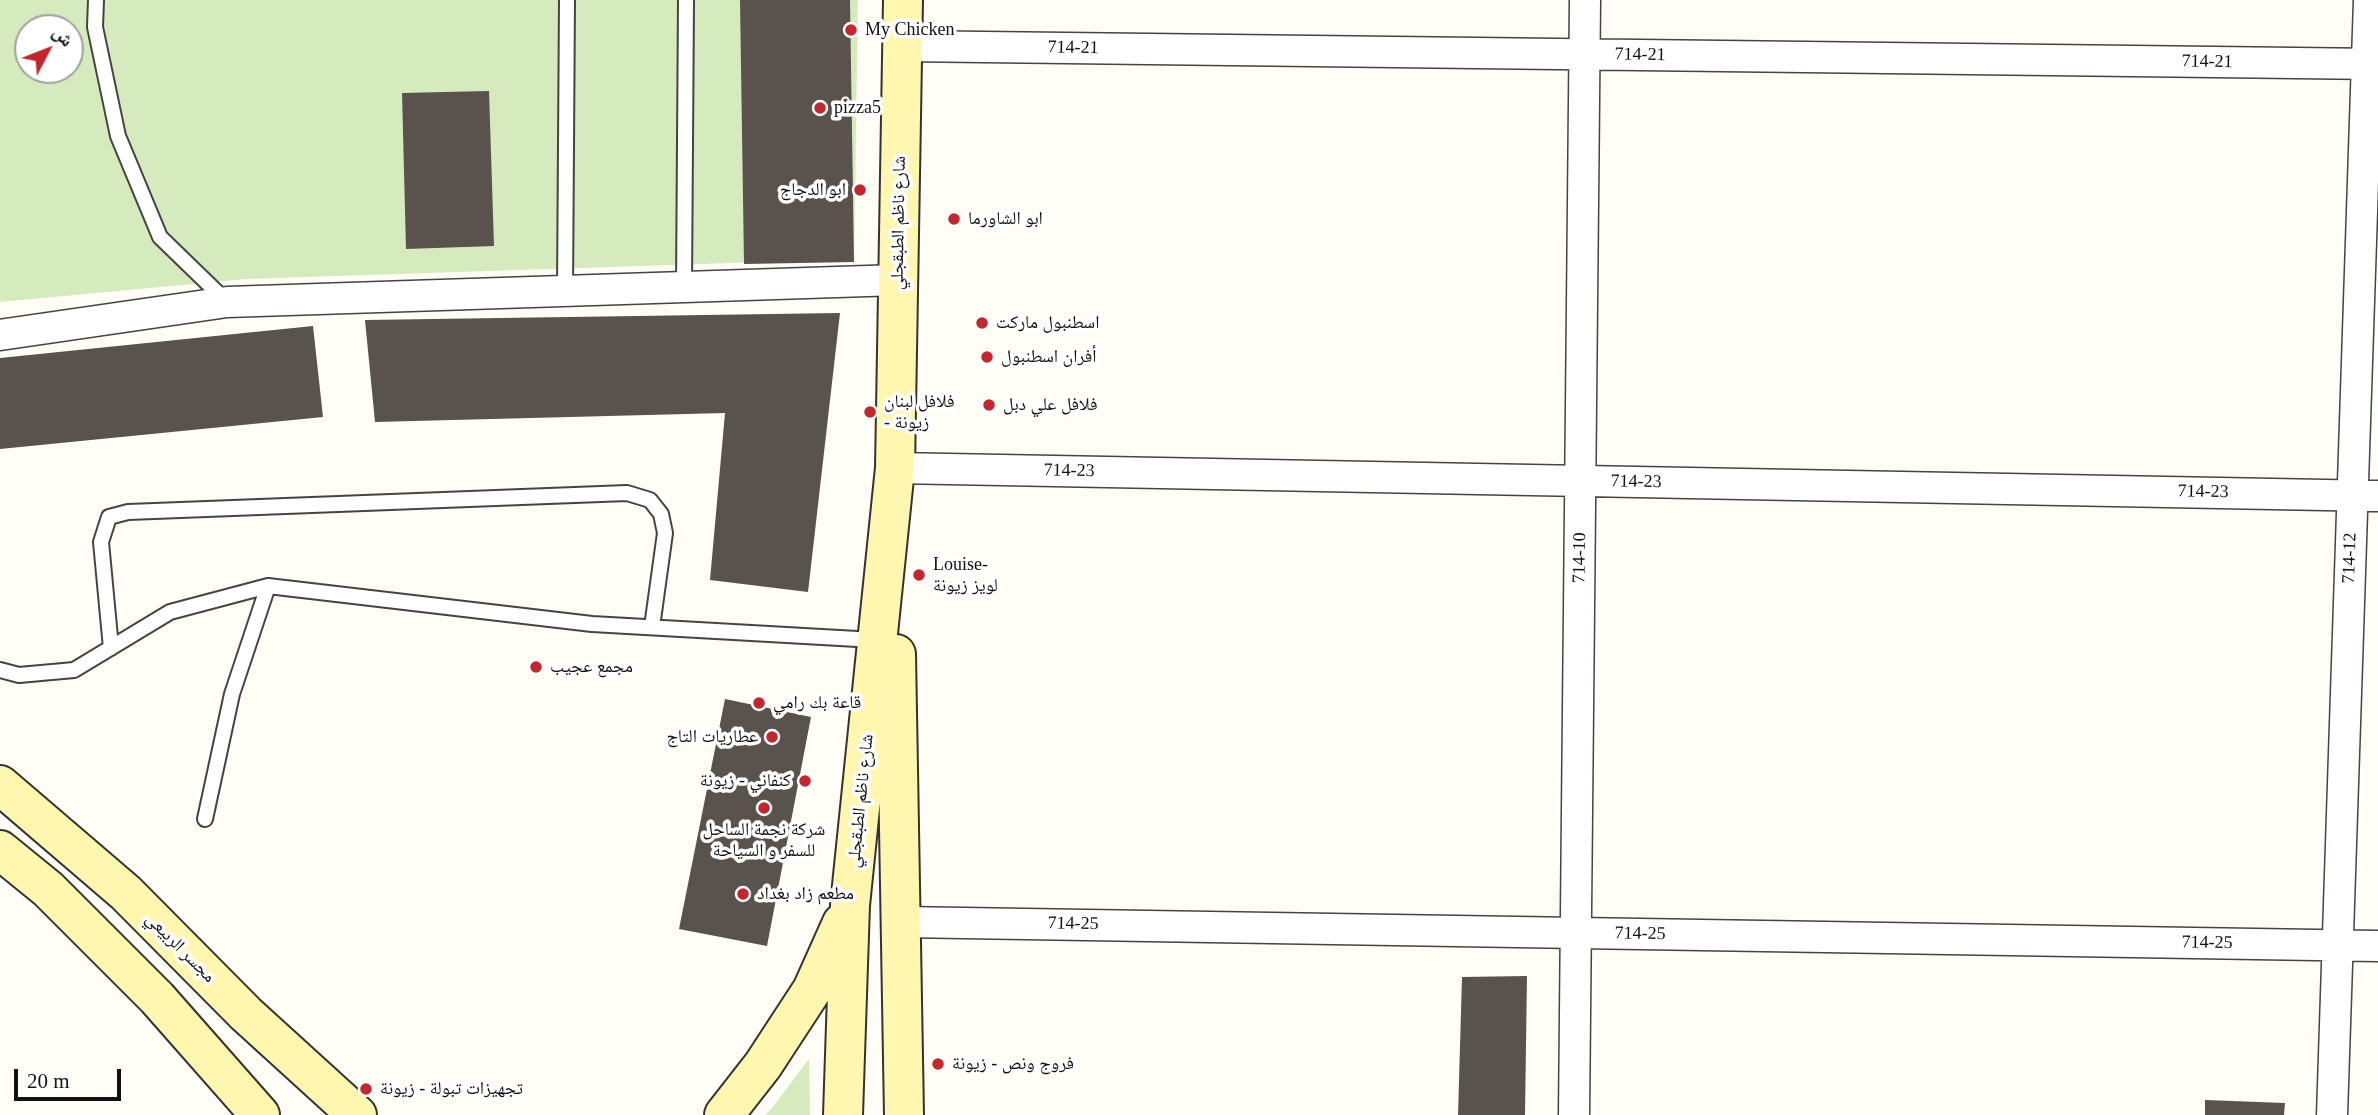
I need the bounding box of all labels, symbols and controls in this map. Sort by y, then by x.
north arrow [14,14,84,84]
place label: My Chicken [865,19,954,41]
text: ش [49,21,78,50]
marker: My Chicken [843,22,859,38]
street label: 714-21 [1047,37,1099,59]
street label: 714-21 [1614,44,1666,66]
street label: 714-21 [2181,51,2233,73]
place label: pizza5 [834,97,881,119]
marker: pizza5 [812,100,828,116]
street label: شارع ناظم الطبقجلي [887,156,911,290]
place label: ابو الدجاج [780,179,846,201]
marker: ابو الدجاج [852,182,868,198]
place label: ابو الشاورما [968,208,1043,230]
marker: ابو الشاورما [946,211,962,227]
place label: اسطنبول ماركت [996,312,1099,334]
marker: اسطنبول ماركت [974,315,990,331]
place label: أفران اسطنبول [1001,346,1097,368]
marker: أفران اسطنبول [979,349,995,365]
place label: فلافل لبنان - زيونة [884,391,955,434]
place label: فلافل علي دبل [1003,394,1098,416]
marker: فلافل علي دبل [981,397,997,413]
marker: فلافل لبنان - زيونة [862,404,878,420]
street label: 714-23 [1043,460,1095,482]
street label: 714-23 [1610,471,1662,493]
street label: 714-23 [2177,481,2229,503]
street label: 714-10 [1569,532,1591,584]
street label: 714-12 [2338,532,2362,584]
place label: Louise- لويز زيونة [933,554,998,596]
marker: Louise- لويز زيونة [911,567,927,583]
place label: مجمع عجيب [550,656,633,678]
marker: مجمع عجيب [528,659,544,675]
place label: قاعة بك رامي [773,692,861,714]
marker: قاعة بك رامي [751,695,767,711]
place label: عطاريات التاج [666,726,758,748]
marker: عطاريات التاج [764,729,780,745]
street label: شارع ناظم الطبقجلي [843,733,879,869]
place label: كنفاني - زيونة [700,770,791,792]
marker: كنفاني - زيونة [797,773,813,789]
marker: شركة نجمة الساحل للسفر و السياحة [756,800,772,816]
place label: شركة نجمة الساحل للسفر و السياحة [703,819,825,862]
place label: مطعم زاد بغداد [757,883,854,905]
marker: مطعم زاد بغداد [735,886,751,902]
street label: مجسر الربيعي [140,908,220,988]
street label: 714-25 [1047,913,1099,935]
street label: 714-25 [1614,923,1666,945]
street label: 714-25 [2181,932,2233,954]
place label: فروج ونص - زيونة [952,1053,1074,1075]
scale bar [18,1056,124,1100]
marker: فروج ونص - زيونة [930,1056,946,1072]
text: 20 m [27,1069,70,1093]
place label: تجهيزات تبولة - زيونة [380,1078,523,1100]
marker: تجهيزات تبولة - زيونة [358,1081,374,1097]

